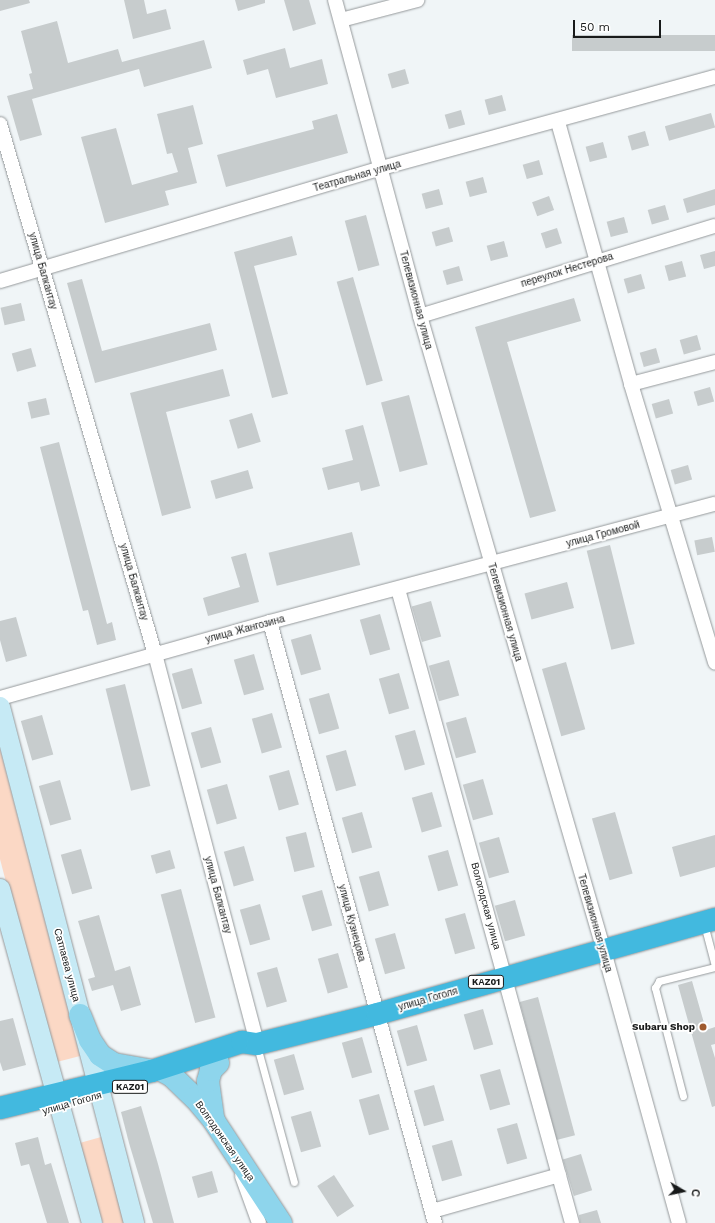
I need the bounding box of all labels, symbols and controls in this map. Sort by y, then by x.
scale bar [575,12,663,38]
text: 50 m [580,20,610,34]
street label: Театральная улица [312,158,402,194]
street label: улица Балкантау [26,231,60,311]
street label: Телевизионная улица [397,249,435,351]
street label: переулок Нестерова [519,250,615,290]
street label: улица Громовой [565,518,641,550]
street label: улица Балкантау [117,542,151,622]
street label: Телевизионная улица [485,561,525,663]
street label: улица Жангозина [204,613,286,645]
street label: улица Балкантау [202,855,234,935]
street label: Вологодская улица [469,861,503,951]
street label: Телевизионная улица [575,872,615,974]
street label: улица Кузнецова [336,883,368,963]
street label: Сатпаева улица [51,927,83,1003]
road number: KАZ01 [467,975,505,989]
street label: улица Гоголя [397,985,459,1013]
place label: Subaru Shop [632,1021,695,1033]
marker: Subaru Shop [698,1022,708,1032]
road number: KАZ01 [111,1080,149,1094]
street label: улица Гоголя [41,1089,103,1117]
street label: Волгодонская улица [193,1099,257,1183]
north arrow [663,1171,703,1211]
text: С [688,1188,702,1198]

